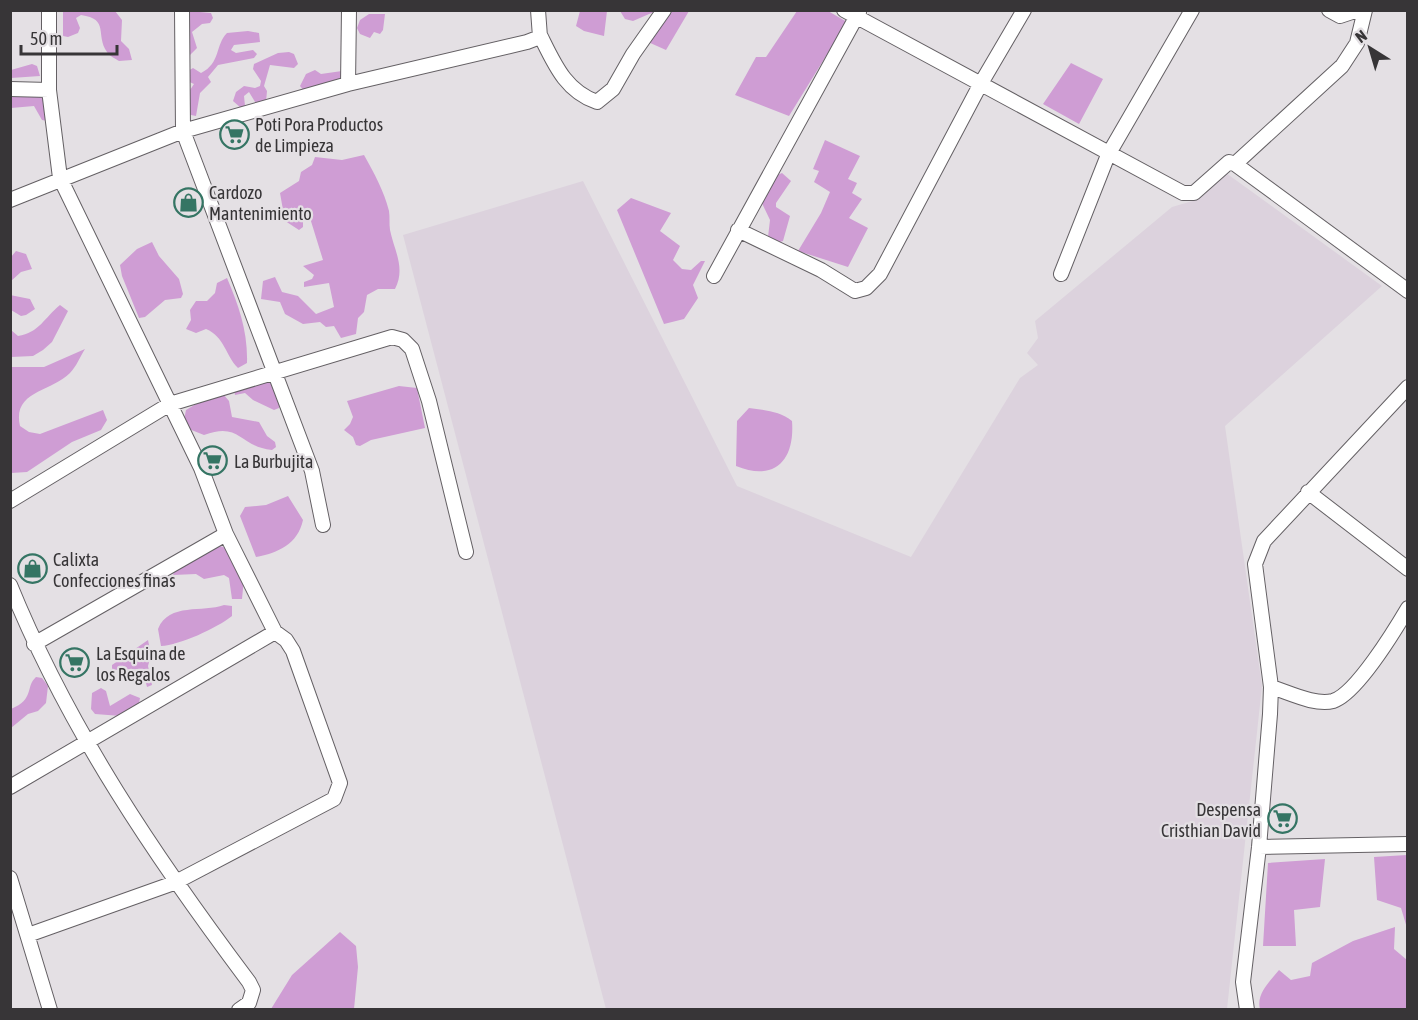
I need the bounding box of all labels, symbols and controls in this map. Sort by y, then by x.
scale bar [21,18,117,56]
north arrow [1340,18,1400,78]
text: N [1352,26,1370,46]
text: 50 m [30,28,62,49]
place label: Poti Pora Productos de Limpieza [255,114,383,156]
supermarket icon: Poti Pora Productos de Limpieza [218,118,250,150]
place label: Cardozo Mantenimiento [209,182,312,224]
shop icon: Cardozo Mantenimiento [172,186,204,218]
supermarket icon: La Burbujita [197,445,229,477]
place label: La Burbujita [234,451,313,472]
place label: Calixta Confecciones finas [53,549,176,591]
shop icon: Calixta Confecciones finas [16,553,48,585]
place label: La Esquina de los Regalos [96,643,185,685]
supermarket icon: La Esquina de los Regalos [59,647,91,679]
place label: Despensa Cristhian David [1161,799,1261,841]
supermarket icon: Despensa Cristhian David [1266,803,1298,835]

